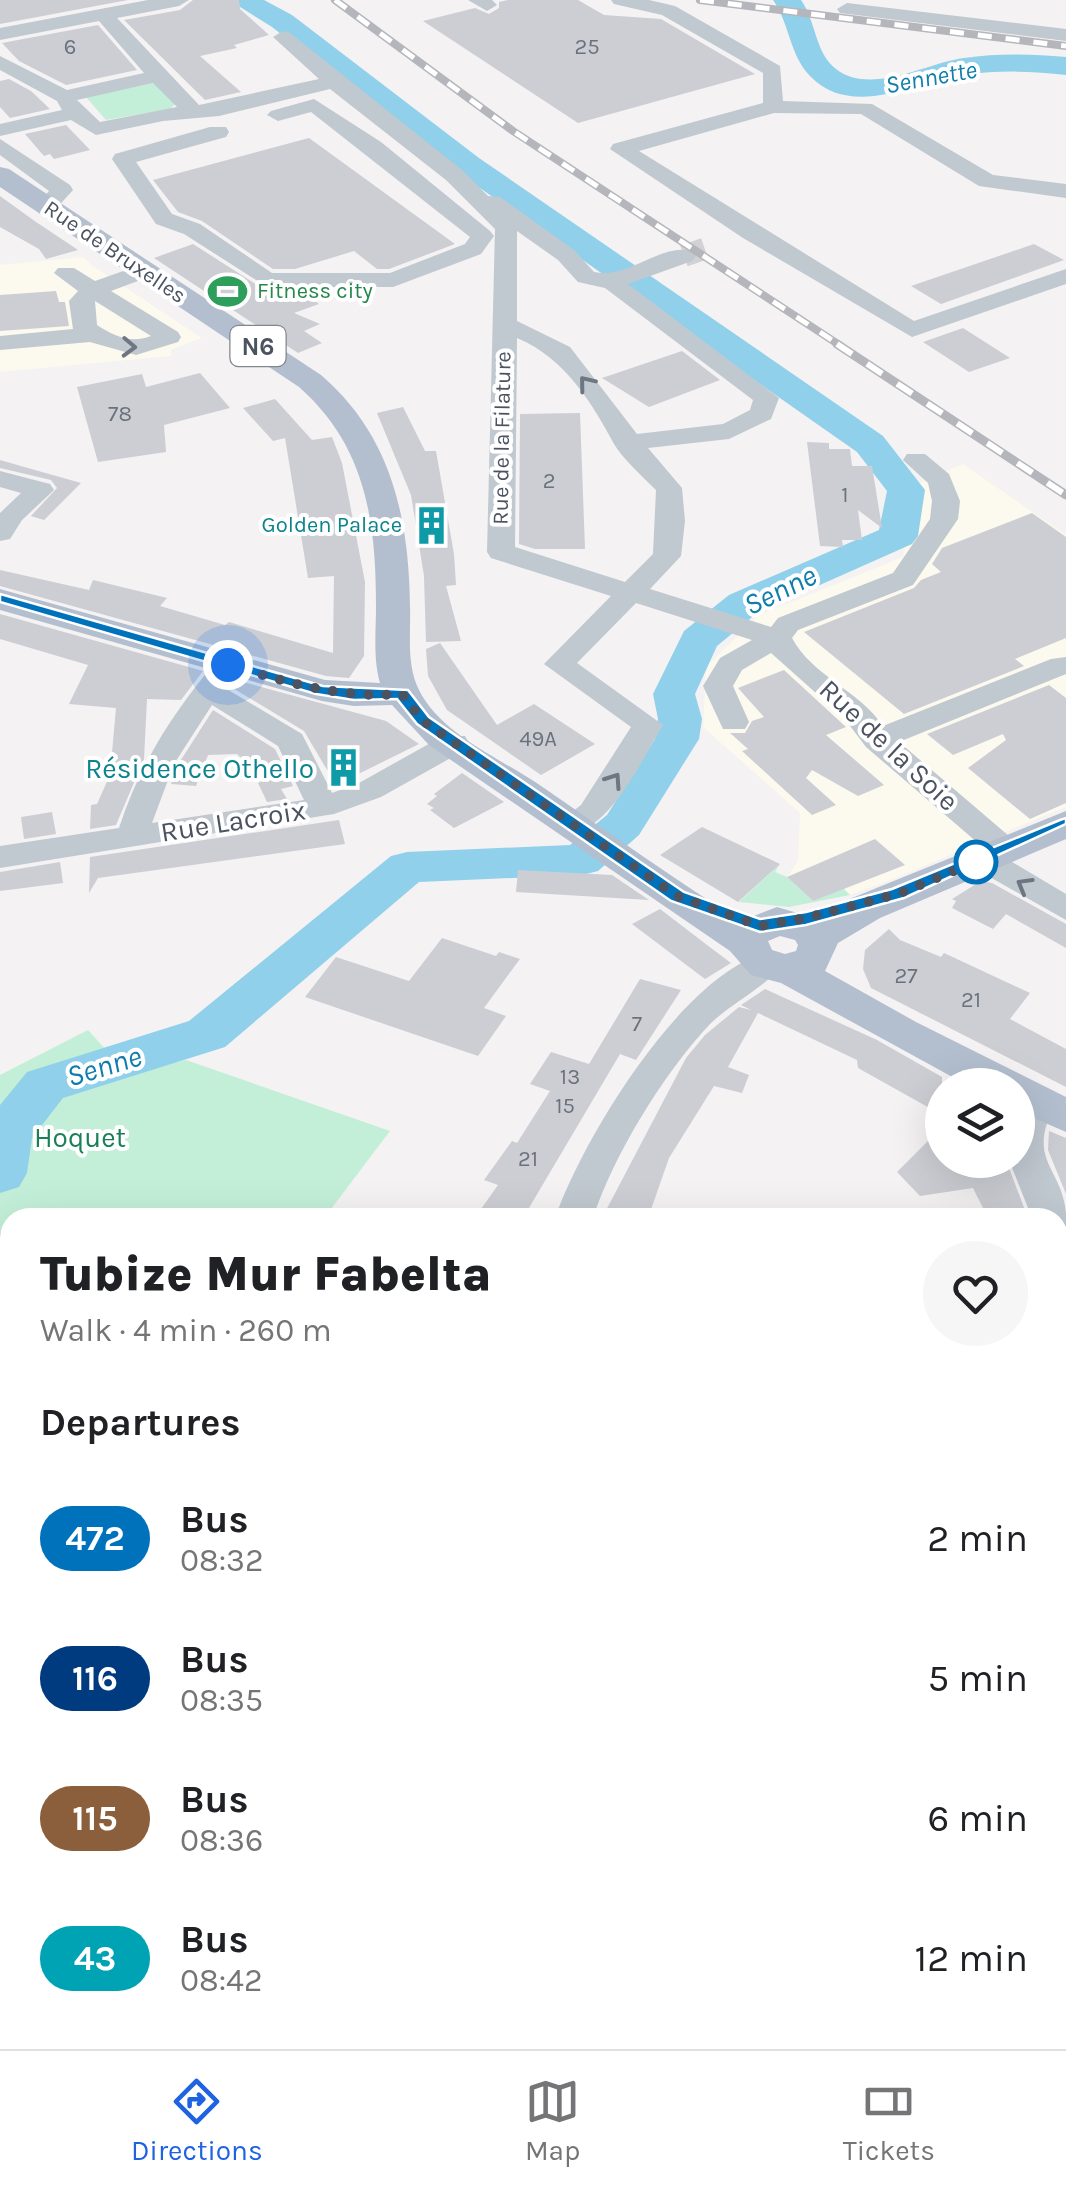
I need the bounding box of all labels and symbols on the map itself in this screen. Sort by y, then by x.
house number: 6 [64,34,76,60]
house number: 25 [574,34,600,60]
water label: Sennette [883,55,979,99]
street label: Rue de Bruxelles [39,195,191,309]
sports icon: Fitness city [206,270,248,312]
place label: Fitness city [257,278,373,304]
road number: N6 [230,326,286,366]
one-way arrow [122,336,138,357]
street label: Rue de la Filature [487,351,517,525]
one-way arrow [580,377,598,395]
house number: 78 [108,401,132,427]
house number: 2 [543,468,555,494]
house number: 1 [841,482,849,508]
building icon: Golden Palace [411,504,453,546]
place label: Golden Palace [262,512,402,538]
water label: Senne [738,557,822,623]
your location [203,640,253,690]
street label: Rue de la Soie [813,672,965,818]
house number: 49A [519,726,557,752]
building icon: Résidence Othello [323,747,365,789]
place label: Résidence Othello [85,752,314,785]
one-way arrow [602,772,621,790]
street label: Rue Lacroix [158,793,308,849]
unlabelled marker [955,841,997,883]
one-way arrow [1017,878,1035,897]
house number: 27 [894,963,918,989]
house number: 21 [961,987,981,1013]
house number: 7 [632,1011,642,1037]
water label: Senne [62,1038,146,1094]
house number: 13 [560,1064,580,1090]
house number: 15 [555,1093,575,1119]
park label: Hoquet [34,1121,126,1154]
house number: 21 [518,1146,538,1172]

